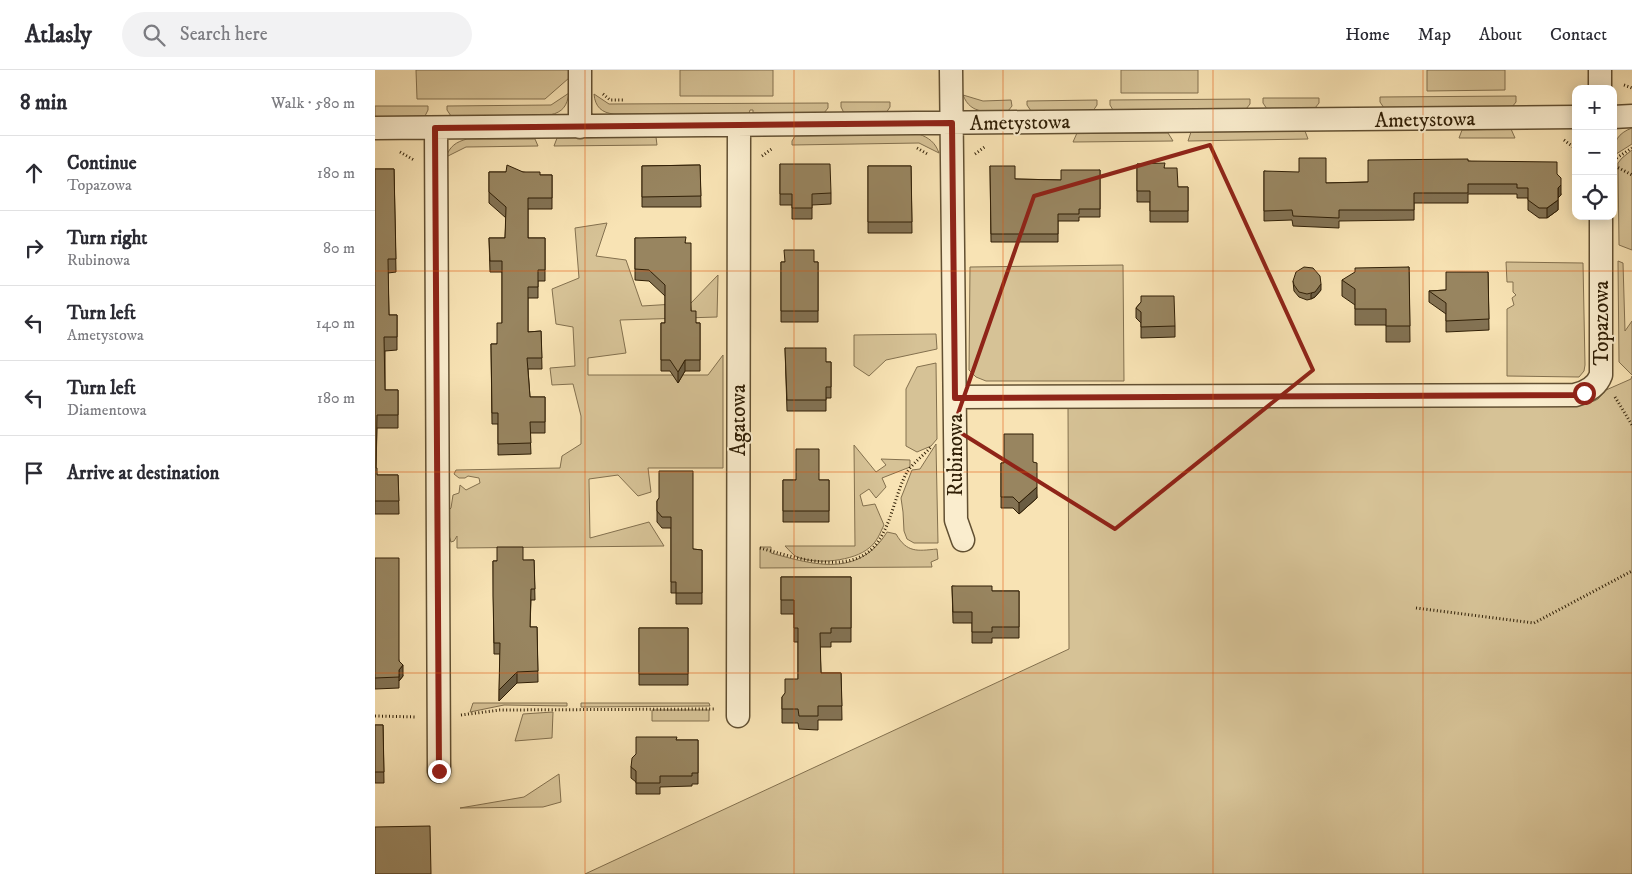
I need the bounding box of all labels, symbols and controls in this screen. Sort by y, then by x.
search box [122,12,472,57]
text: Atlasly [25,20,92,50]
icon: search [140,21,168,49]
text: Search here [180,23,268,46]
text: Home [1345,24,1390,46]
text: Map [1418,24,1451,46]
text: About [1479,24,1522,46]
text: Contact [1550,24,1607,46]
map controls [1572,85,1617,220]
button: + [1572,85,1617,130]
text: 8 min [20,90,67,116]
text: Walk · 580 m [271,93,355,113]
street label: Ametystowa [1374,106,1476,134]
street label: Ametystowa [969,109,1071,137]
button: − [1572,130,1617,175]
text: Continue [67,152,137,175]
icon: ahead [20,159,48,187]
text: 180 m [317,163,355,183]
text: Topazowa [67,175,132,195]
button: locate [1572,175,1617,220]
text: Turn right [67,227,147,250]
icon: right [20,234,48,262]
text: 80 m [323,238,355,258]
text: Rubinowa [67,250,130,270]
street label: Topazowa [1589,280,1615,365]
text: Turn left [67,302,136,325]
icon: left [20,309,48,337]
text: 140 m [316,313,355,333]
text: Ametystowa [67,325,144,345]
text: Turn left [67,377,136,400]
route start [1573,382,1596,405]
icon: left [20,384,48,412]
street label: Agatowa [726,384,752,456]
text: 180 m [317,388,355,408]
text: Diamentowa [67,400,147,420]
street label: Rubinowa [943,414,969,496]
icon: arrive [20,459,48,487]
text: Arrive at destination [67,462,219,485]
route end [428,760,451,783]

